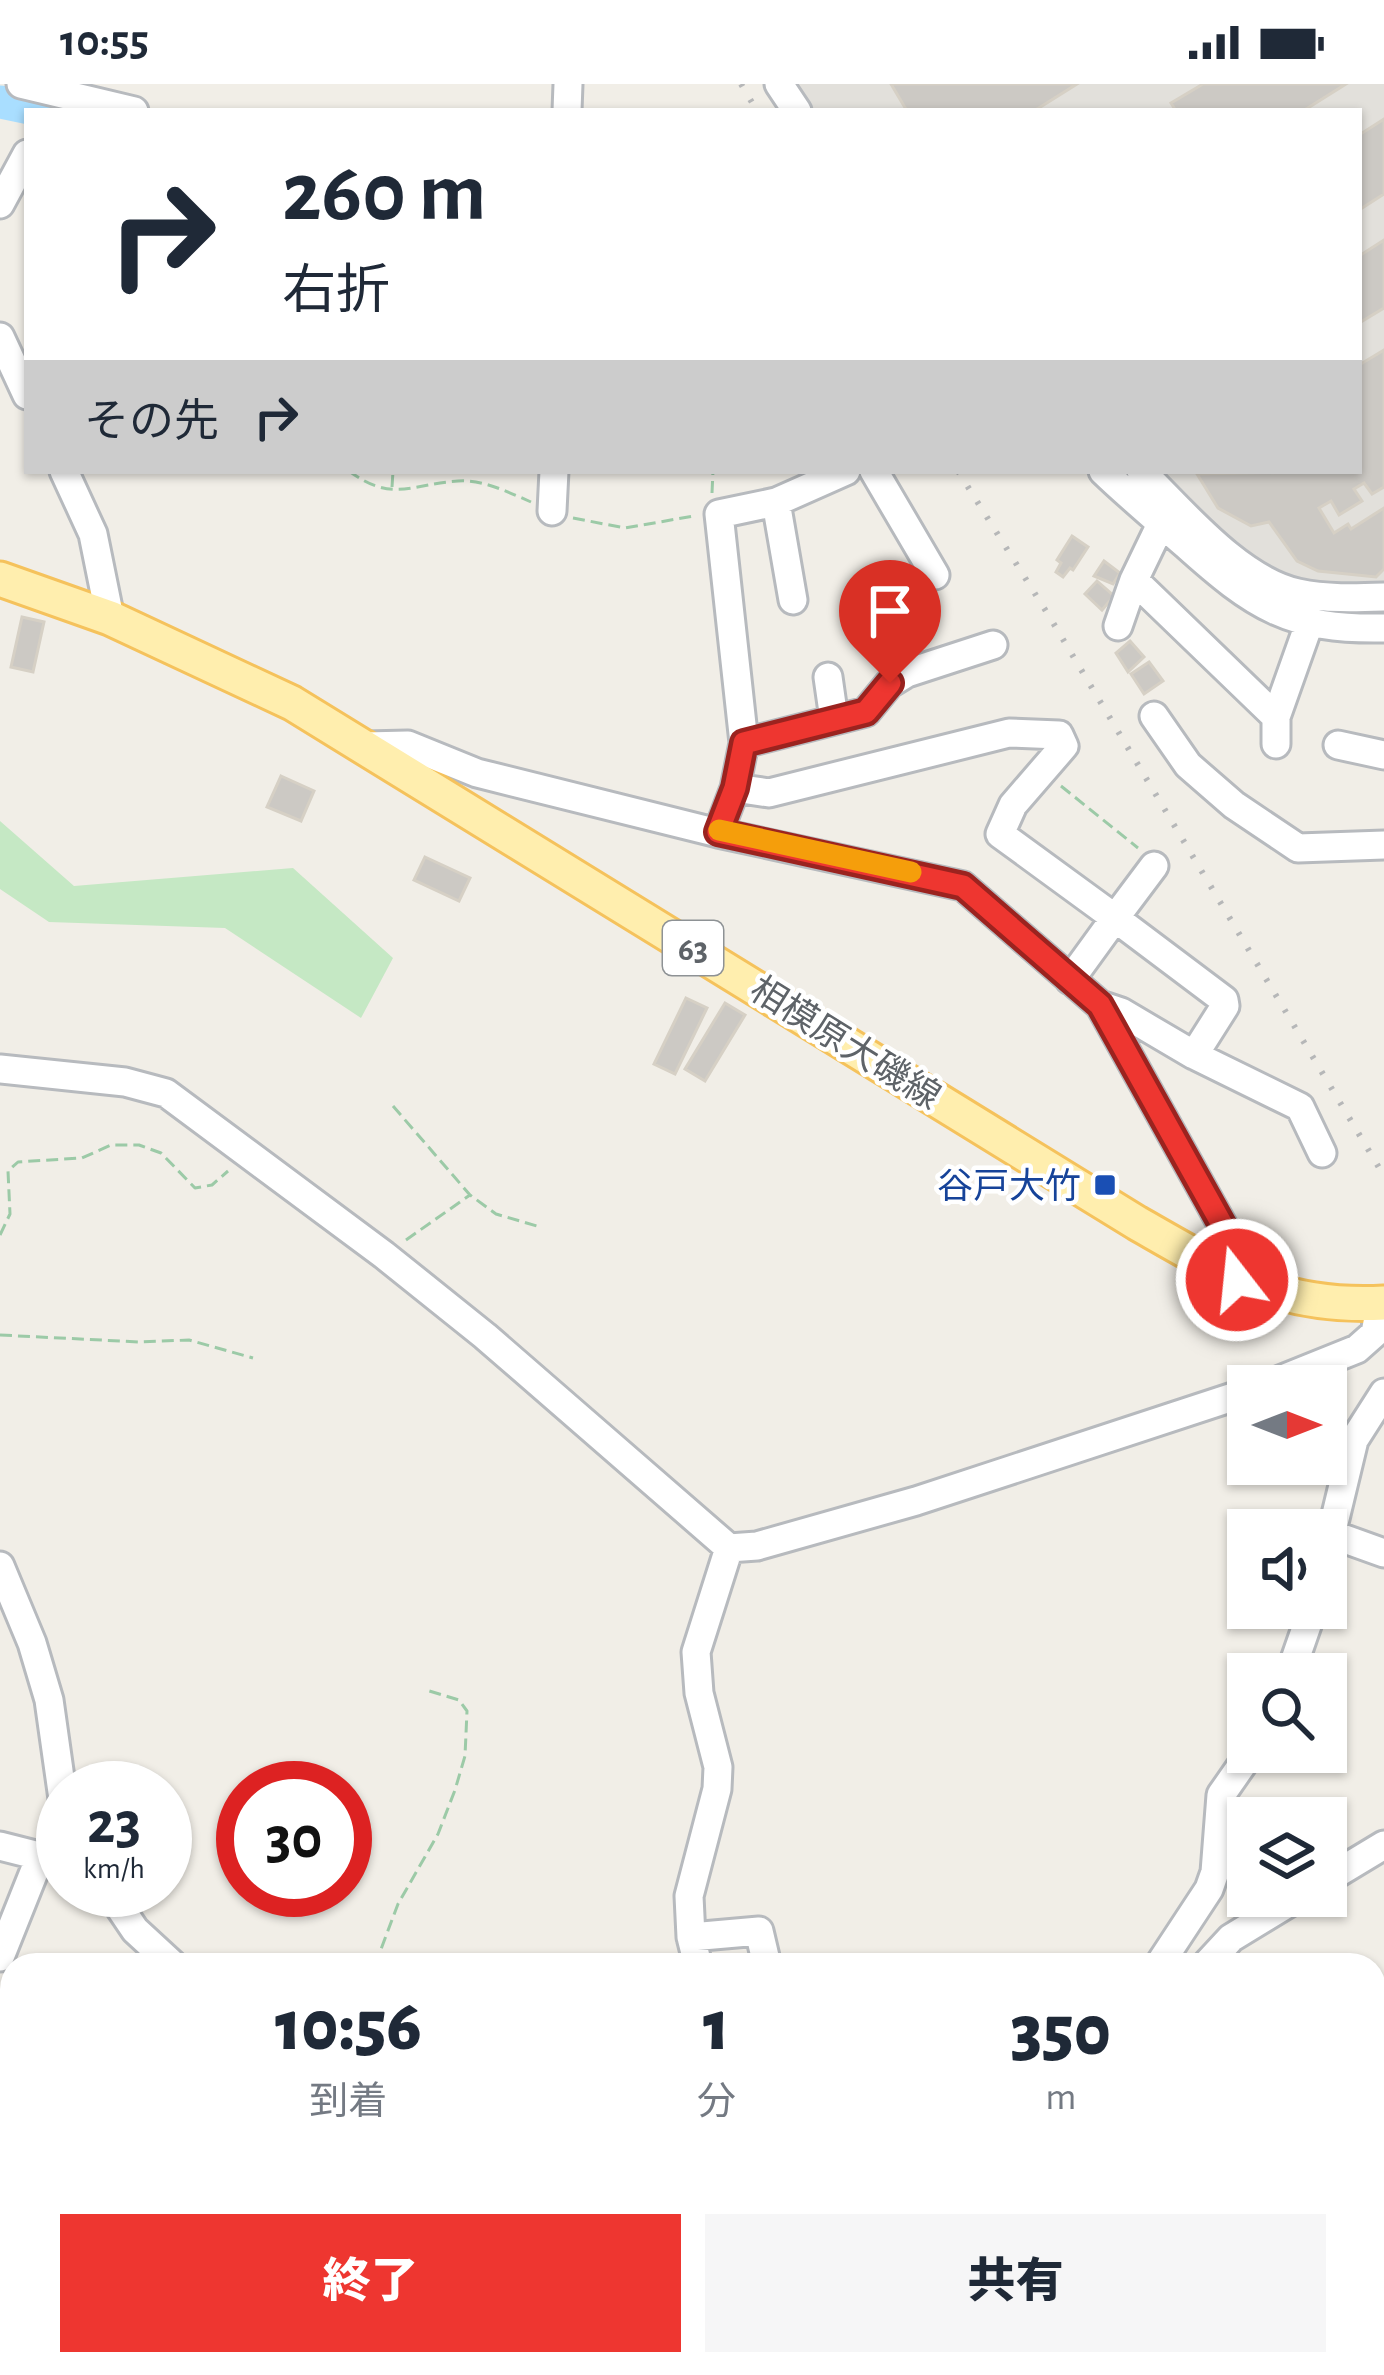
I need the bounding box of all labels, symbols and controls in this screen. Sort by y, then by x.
text: 10:55 [60,19,149,64]
text: 260 m [282,152,486,236]
icon: right [84,156,240,312]
text: 右折 [282,265,390,319]
icon: right [243,384,309,450]
text: その先 [84,400,219,445]
pin [839,560,941,683]
icon: arrive [857,578,923,644]
road number: 63 [663,921,723,975]
street label: 相模原大磯線 [744,969,947,1116]
place label: 谷戸大竹 [937,1167,1081,1205]
marker: 谷戸大竹 [1092,1172,1118,1198]
position arrow [1174,1217,1300,1343]
north arrow [1227,1365,1347,1485]
map controls [1227,1365,1347,1917]
button: sound [1227,1509,1347,1629]
button: search [1227,1653,1347,1773]
speed limit sign: 30 [216,1761,372,1917]
text: 23 [87,1794,141,1854]
button: layers [1227,1797,1347,1917]
text: km/h [83,1854,145,1884]
text: 10:56 [275,1991,422,2063]
text: 1 [703,1991,729,2063]
text: 350 [1011,1996,1111,2068]
text: m [1045,2078,1076,2117]
text: 到着 [309,2083,387,2122]
text: 分 [697,2083,736,2122]
button: 終了 [60,2214,681,2352]
button: 共有 [705,2214,1326,2352]

